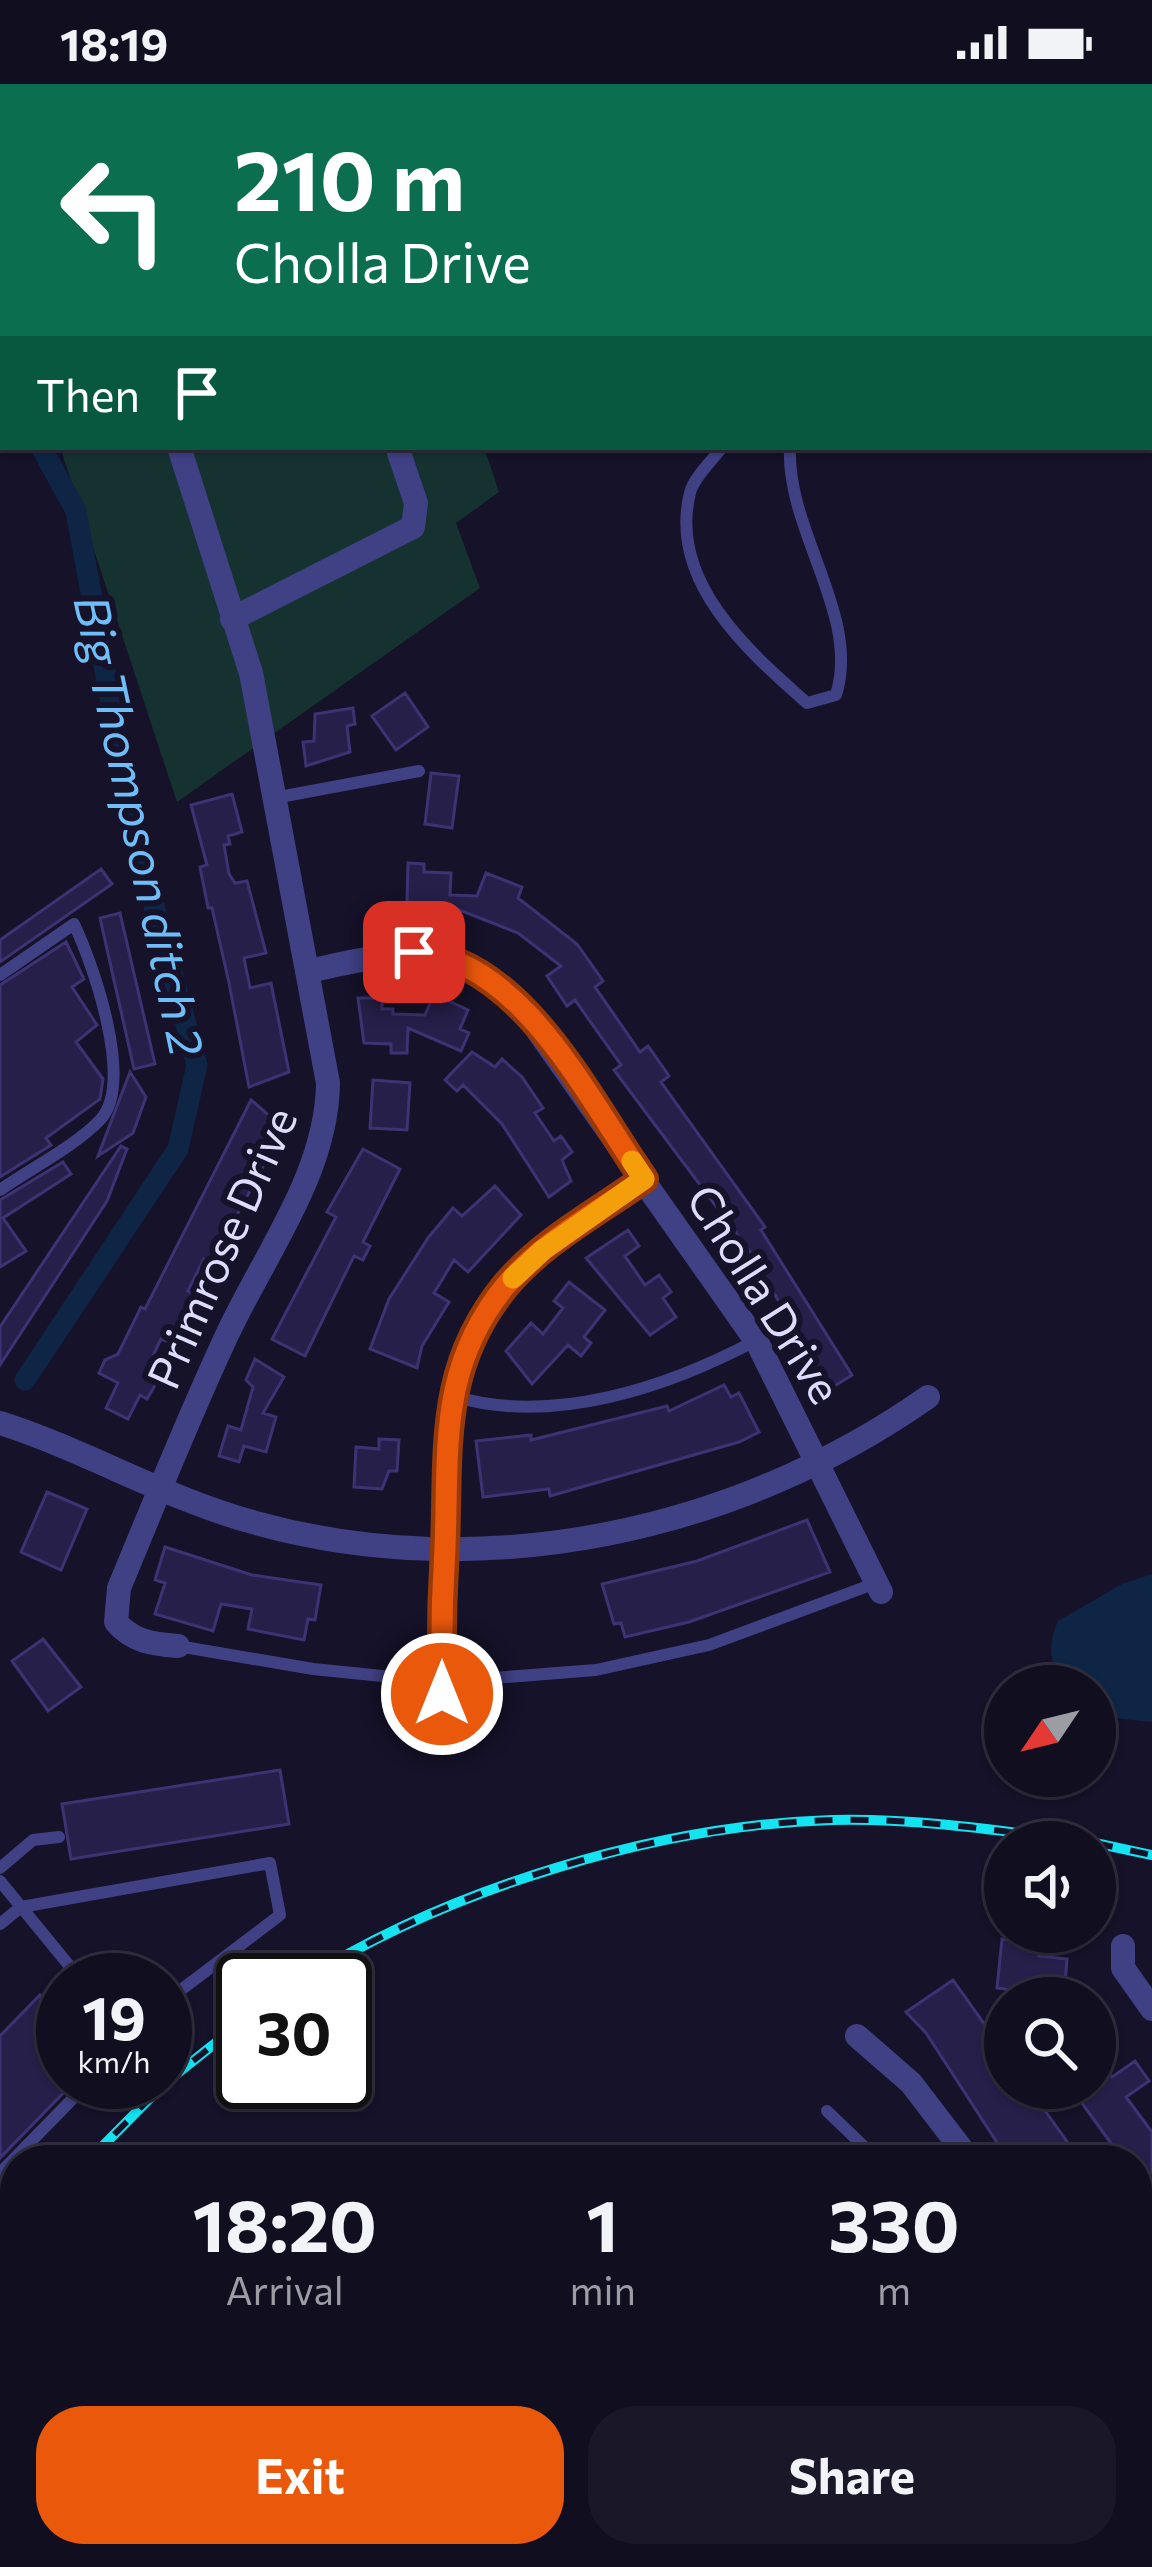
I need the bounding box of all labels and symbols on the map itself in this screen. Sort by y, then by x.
water label: Big Thompson ditch 2 [63,590,219,1061]
pin [363,901,465,1003]
street label: Primrose Drive [133,1098,307,1396]
street label: Cholla Drive [677,1174,855,1412]
position arrow [379,1631,505,1757]
north arrow [984,1665,1116,1797]
speed limit sign: 30 [216,1953,372,2109]

